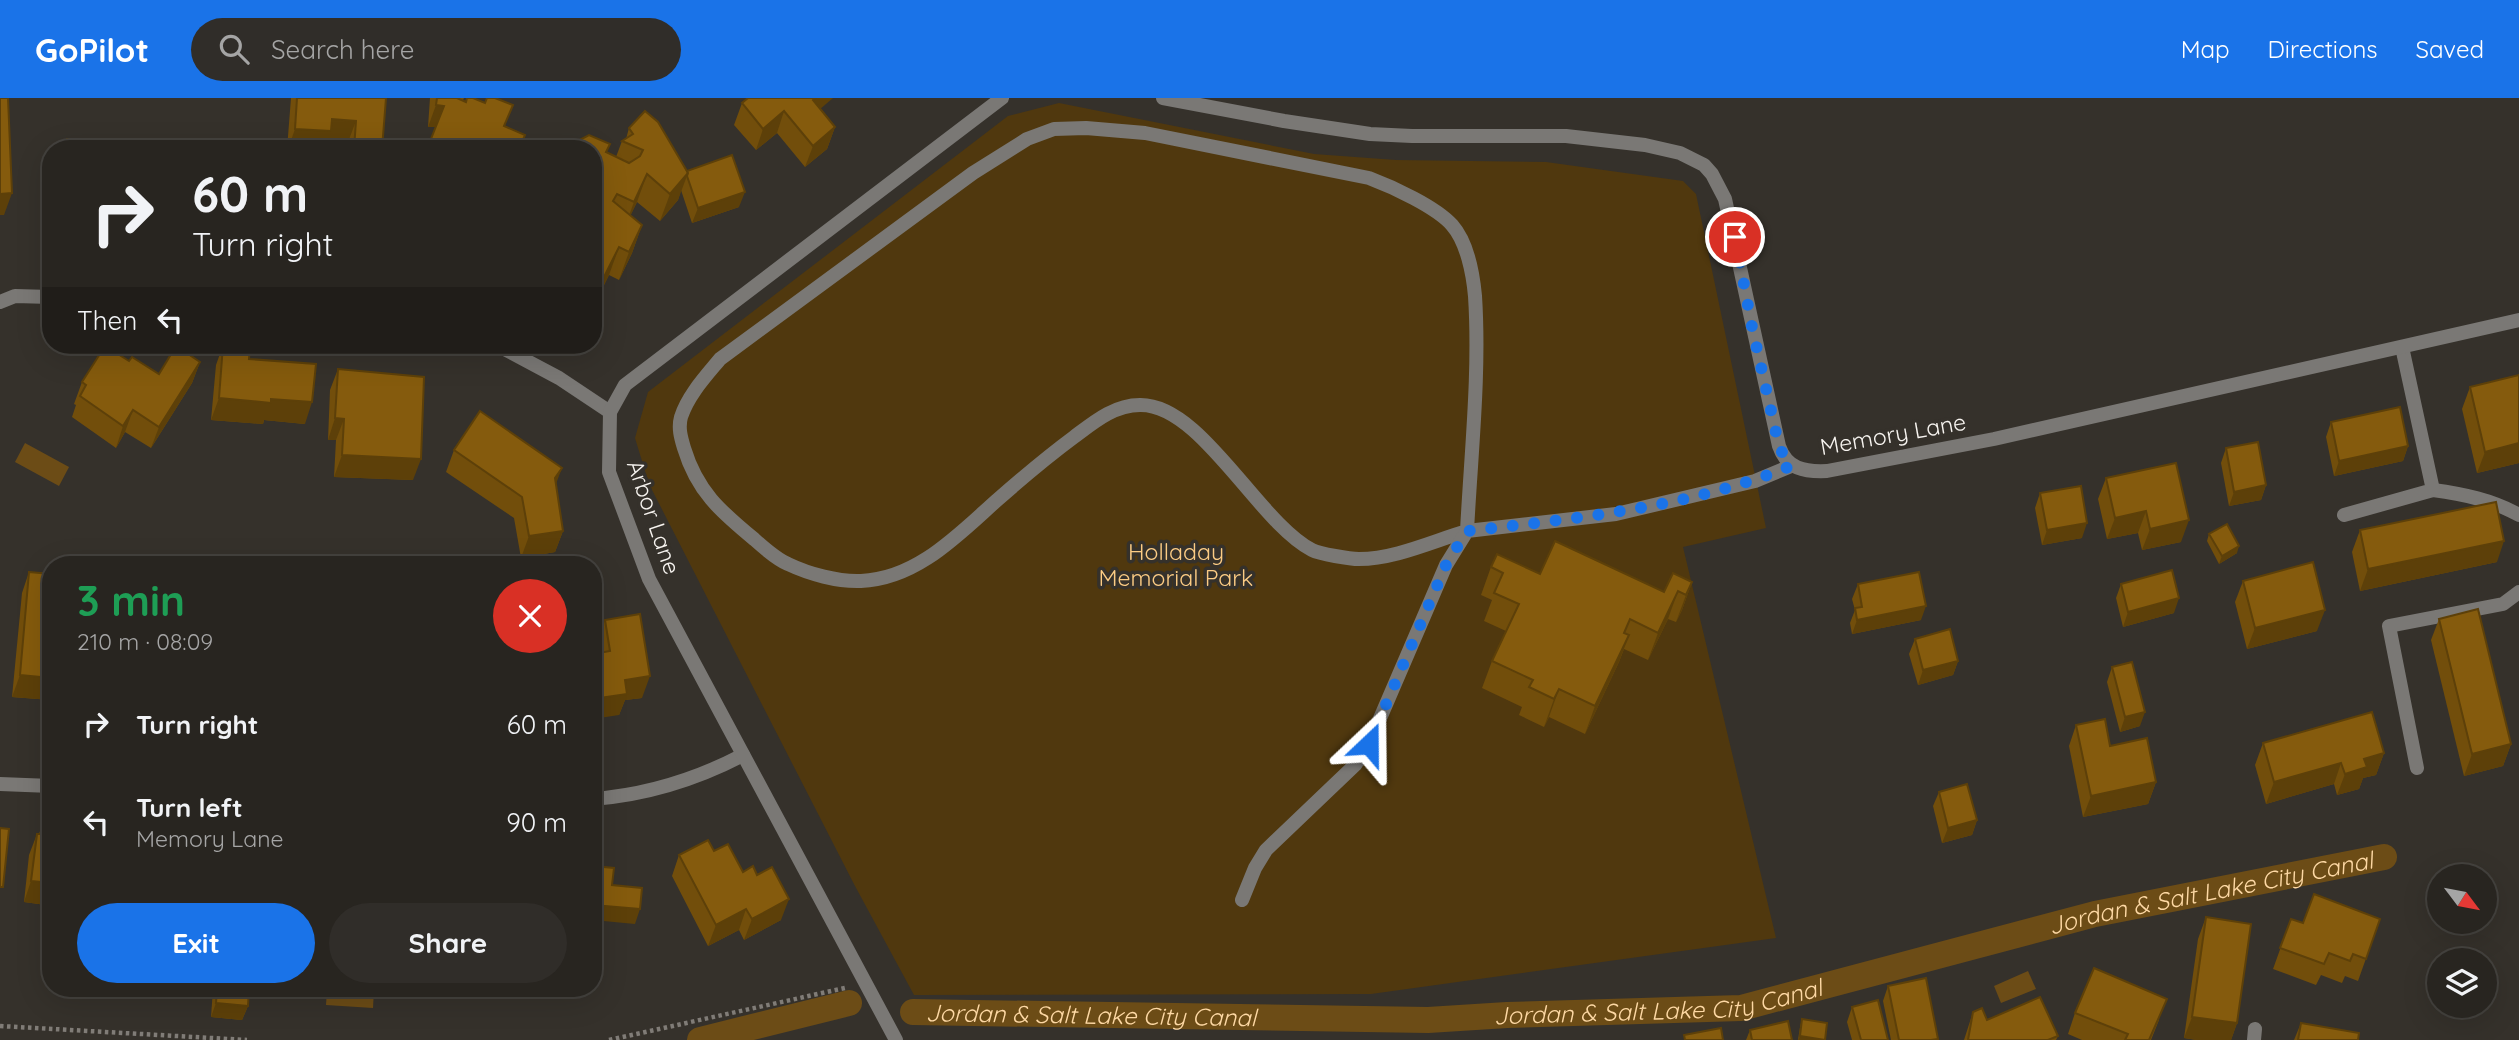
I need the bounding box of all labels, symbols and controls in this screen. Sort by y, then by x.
search box [191,18,681,81]
text: GoPilot [35,29,149,70]
icon: search [215,30,253,68]
text: Search here [271,33,414,66]
text: Map [2181,34,2230,64]
text: Directions [2268,34,2378,64]
text: Saved [2416,34,2484,64]
text: 60 m [192,163,308,224]
icon: right [77,168,168,259]
pin [1705,207,1765,267]
icon: arrive [1716,218,1754,256]
text: Turn right [192,224,333,264]
icon: left [151,301,189,339]
text: Then [77,304,137,337]
street label: Memory Lane [1818,407,1968,461]
street label: Arbor Lane [621,456,687,578]
park label: Holladay Memorial Park [1099,537,1253,592]
text: 3 min [77,574,185,627]
button: close [493,579,567,653]
text: 210 m · 08:09 [77,627,213,656]
icon: right [77,705,115,743]
position arrow [1332,707,1406,781]
text: Turn right [136,708,258,741]
text: 60 m [507,708,567,741]
text: Turn left [136,791,243,824]
icon: left [77,803,115,841]
text: 90 m [506,806,567,839]
text: Memory Lane [136,824,284,853]
water label: Jordan & Salt Lake City Canal [2045,844,2378,941]
north arrow [2427,864,2497,934]
map controls [2427,864,2497,1018]
button: Exit [77,903,315,983]
button: Share [329,903,567,983]
button: layers [2427,948,2497,1018]
water label: Jordan & Salt Lake City Canal [1493,972,1827,1031]
water label: Jordan & Salt Lake City Canal [925,997,1259,1032]

